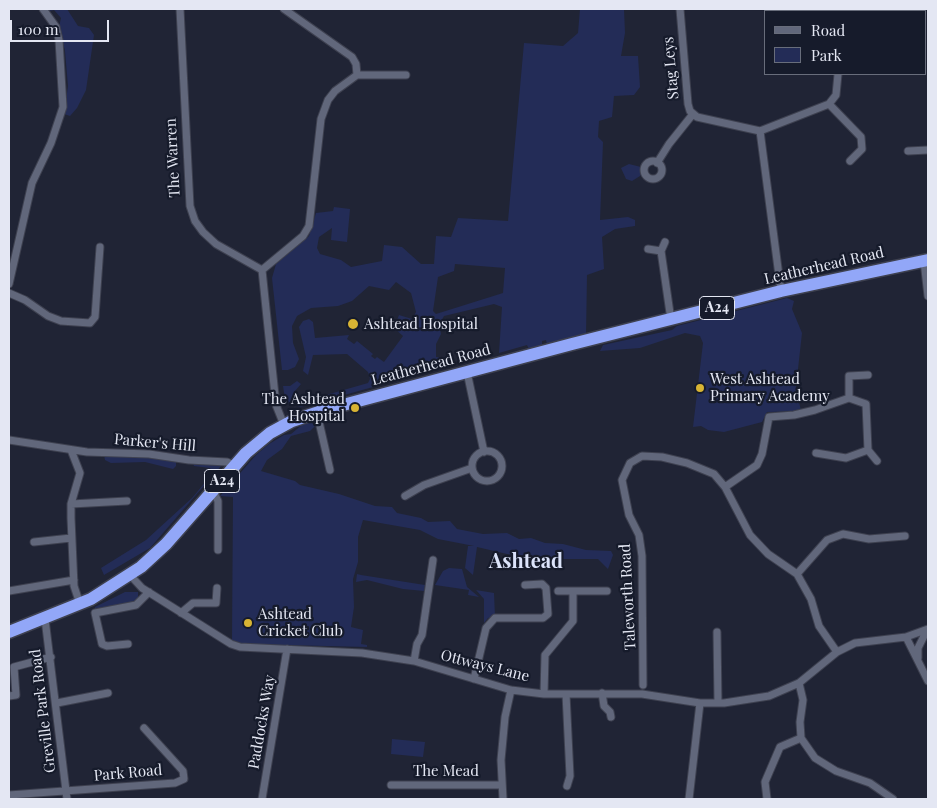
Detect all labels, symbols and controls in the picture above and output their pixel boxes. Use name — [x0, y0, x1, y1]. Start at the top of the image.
scale bar — [12, 10, 111, 42]
legend — [764, 10, 927, 75]
text: 100 m — [18, 19, 59, 39]
text: Road — [811, 20, 845, 40]
street label: Stag Leys — [659, 36, 683, 100]
text: Park — [811, 45, 842, 65]
street label: The Warren — [162, 118, 184, 198]
street label: Leatherhead Road — [762, 243, 886, 289]
road number: A24 — [700, 296, 734, 320]
place label: Ashtead Hospital — [364, 315, 478, 333]
marker: Ashtead Hospital — [346, 317, 360, 331]
street label: Leatherhead Road — [370, 340, 492, 390]
place label: West Ashtead Primary Academy — [710, 370, 830, 405]
marker: West Ashtead Primary Academy — [694, 382, 706, 394]
place label: The Ashtead Hospital — [262, 390, 345, 425]
marker: The Ashtead Hospital — [349, 402, 361, 414]
street label: Parker's Hill — [113, 430, 197, 456]
road number: A24 — [204, 470, 240, 492]
street label: Taleworth Road — [616, 543, 640, 651]
district label: Ashtead — [489, 550, 563, 574]
place label: Ashtead Cricket Club — [258, 605, 343, 640]
marker: Ashtead Cricket Club — [242, 617, 254, 629]
street label: Ottways Lane — [439, 646, 531, 686]
street label: Greville Park Road — [26, 648, 60, 774]
street label: Paddocks Way — [245, 673, 279, 771]
street label: Park Road — [93, 761, 163, 785]
street label: The Mead — [413, 762, 479, 780]

